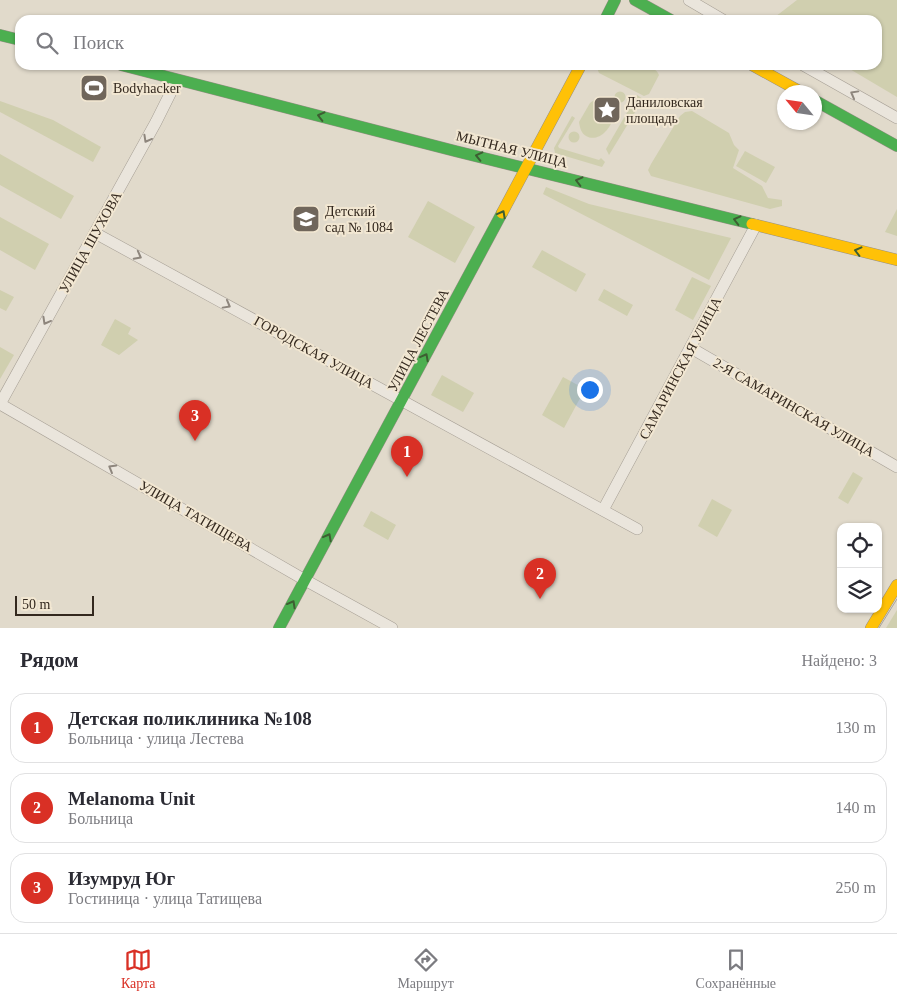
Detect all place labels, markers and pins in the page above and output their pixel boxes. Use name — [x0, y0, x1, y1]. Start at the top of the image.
sports icon: Bodyhacker — [79, 73, 109, 103]
place label: Bodyhacker — [113, 81, 181, 96]
place icon: Даниловская площадь — [592, 95, 622, 125]
place label: Даниловская площадь — [626, 95, 703, 126]
school or university icon: Детский сад № 1084 — [291, 204, 321, 234]
place label: Детский сад № 1084 — [325, 204, 393, 235]
pin: 3 — [179, 400, 211, 441]
pin: 1 — [391, 436, 423, 477]
pin: 2 — [524, 558, 556, 599]

